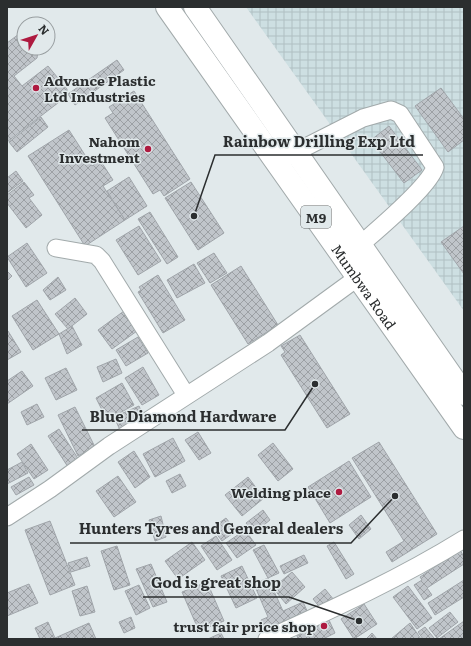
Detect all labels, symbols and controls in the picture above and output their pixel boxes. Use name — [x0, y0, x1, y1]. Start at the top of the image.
north arrow — [16, 16, 56, 56]
text: N — [35, 20, 54, 38]
place label: Advance Plastic Ltd Industries — [44, 70, 156, 106]
marker: Advance Plastic Ltd Industries — [31, 83, 41, 93]
callout: Rainbow Drilling Exp Ltd — [215, 128, 423, 155]
text: Rainbow Drilling Exp Ltd — [223, 129, 415, 152]
place label: Nahom Investment — [59, 131, 141, 167]
marker: Nahom Investment — [143, 144, 153, 154]
road number: M9 — [301, 206, 331, 228]
street label: Mumbwa Road — [327, 240, 401, 333]
callout: Blue Diamond Hardware — [82, 403, 285, 430]
text: Blue Diamond Hardware — [90, 404, 277, 427]
place label: Welding place — [231, 482, 331, 502]
marker: Welding place — [334, 487, 344, 497]
callout: Hunters Tyres and General dealers — [70, 516, 351, 543]
text: Hunters Tyres and General dealers — [79, 516, 344, 539]
callout: God is great shop — [143, 570, 289, 597]
text: God is great shop — [151, 570, 281, 593]
place label: trust fair price shop — [173, 616, 316, 636]
marker: trust fair price shop — [319, 621, 329, 631]

